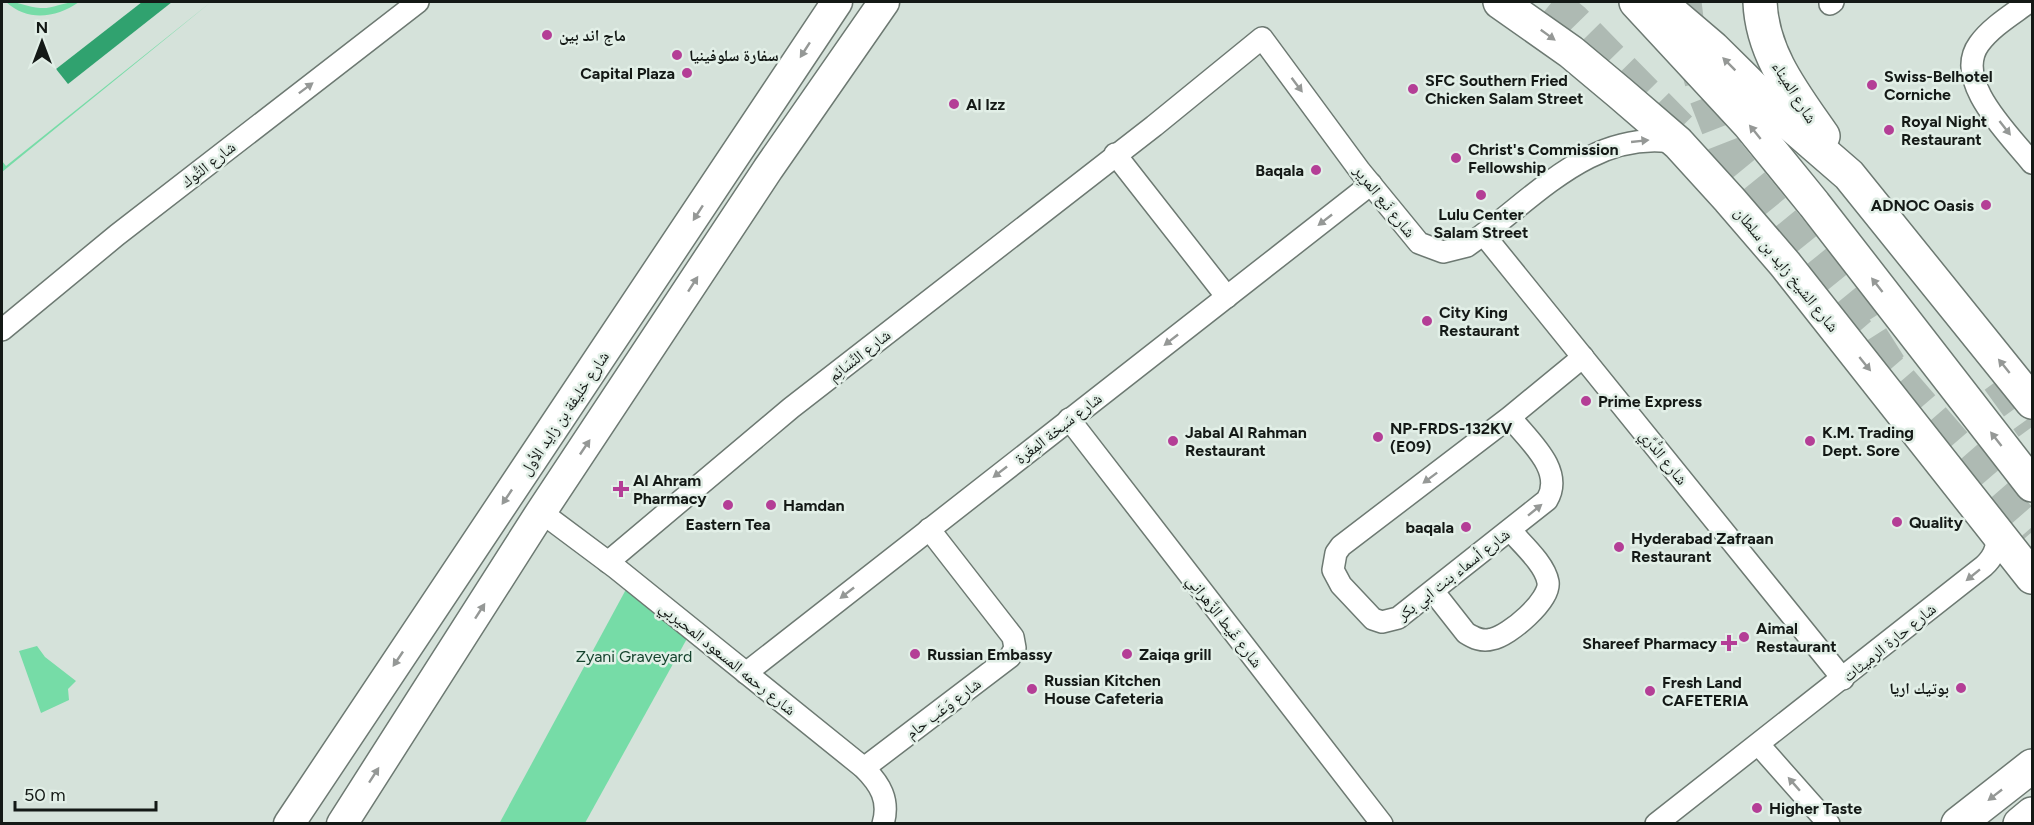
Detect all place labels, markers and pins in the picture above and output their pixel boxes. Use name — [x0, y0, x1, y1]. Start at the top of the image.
place label: ماج اند بين — [559, 26, 626, 46]
marker: ماج اند بين — [540, 28, 554, 42]
place label: سفارة سلوفينيا — [689, 46, 779, 65]
marker: سفارة سلوفينيا — [670, 48, 684, 62]
place label: Capital Plaza — [580, 64, 675, 83]
marker: Capital Plaza — [680, 66, 694, 80]
place label: Swiss-Belhotel Corniche — [1884, 67, 1993, 104]
place label: SFC Southern Fried Chicken Salam Street — [1425, 71, 1583, 108]
marker: Swiss-Belhotel Corniche — [1865, 78, 1879, 92]
marker: SFC Southern Fried Chicken Salam Street — [1406, 82, 1420, 96]
place label: Al Izz — [966, 95, 1005, 114]
marker: Al Izz — [947, 97, 961, 111]
place label: Royal Night Restaurant — [1901, 112, 1987, 149]
marker: Royal Night Restaurant — [1882, 123, 1896, 137]
place label: Christ's Commission Fellowship — [1468, 140, 1619, 177]
marker: Christ's Commission Fellowship — [1449, 151, 1463, 165]
place label: Baqala — [1255, 161, 1304, 180]
marker: Baqala — [1309, 163, 1323, 177]
marker: Lulu Center Salam Street — [1474, 188, 1488, 202]
place label: ADNOC Oasis — [1871, 196, 1975, 215]
marker: ADNOC Oasis — [1979, 198, 1993, 212]
place label: Lulu Center Salam Street — [1434, 205, 1528, 242]
place label: City King Restaurant — [1439, 303, 1520, 340]
marker: City King Restaurant — [1420, 314, 1434, 328]
place label: Prime Express — [1598, 392, 1702, 411]
marker: Prime Express — [1579, 394, 1593, 408]
place label: NP-FRDS-132KV (E09) — [1390, 419, 1513, 456]
place label: Jabal Al Rahman Restaurant — [1185, 423, 1307, 460]
place label: K.M. Trading Dept. Sore — [1822, 423, 1914, 460]
marker: NP-FRDS-132KV (E09) — [1371, 430, 1385, 444]
marker: Jabal Al Rahman Restaurant — [1166, 434, 1180, 448]
marker: K.M. Trading Dept. Sore — [1803, 434, 1817, 448]
place label: Al Ahram Pharmacy — [633, 471, 707, 508]
marker: Al Ahram Pharmacy — [614, 482, 628, 496]
place label: Hamdan — [783, 496, 845, 515]
marker: Eastern Tea — [721, 498, 735, 512]
marker: Hamdan — [764, 498, 778, 512]
place label: Quality — [1909, 513, 1964, 532]
place label: Eastern Tea — [685, 515, 771, 534]
marker: Quality — [1890, 515, 1904, 529]
place label: baqala — [1405, 518, 1454, 537]
marker: baqala — [1459, 520, 1473, 534]
place label: Hyderabad Zafraan Restaurant — [1631, 529, 1773, 566]
marker: Hyderabad Zafraan Restaurant — [1612, 540, 1626, 554]
place label: Aimal Restaurant — [1756, 619, 1837, 656]
marker: Aimal Restaurant — [1737, 630, 1751, 644]
place label: Shareef Pharmacy — [1582, 634, 1718, 653]
marker: Shareef Pharmacy — [1722, 636, 1736, 650]
place label: Russian Embassy — [927, 645, 1053, 664]
place label: Zaiqa grill — [1139, 645, 1211, 664]
marker: Russian Embassy — [908, 647, 922, 661]
marker: Zaiqa grill — [1120, 647, 1134, 661]
place label: Russian Kitchen House Cafeteria — [1044, 671, 1164, 708]
place label: Fresh Land CAFETERIA — [1662, 673, 1749, 710]
place label: بوتيك اريا — [1889, 679, 1949, 698]
marker: بوتيك اريا — [1954, 681, 1968, 695]
marker: Russian Kitchen House Cafeteria — [1025, 682, 1039, 696]
marker: Fresh Land CAFETERIA — [1643, 684, 1657, 698]
place label: Higher Taste — [1769, 799, 1862, 818]
marker: Higher Taste — [1750, 801, 1764, 815]

